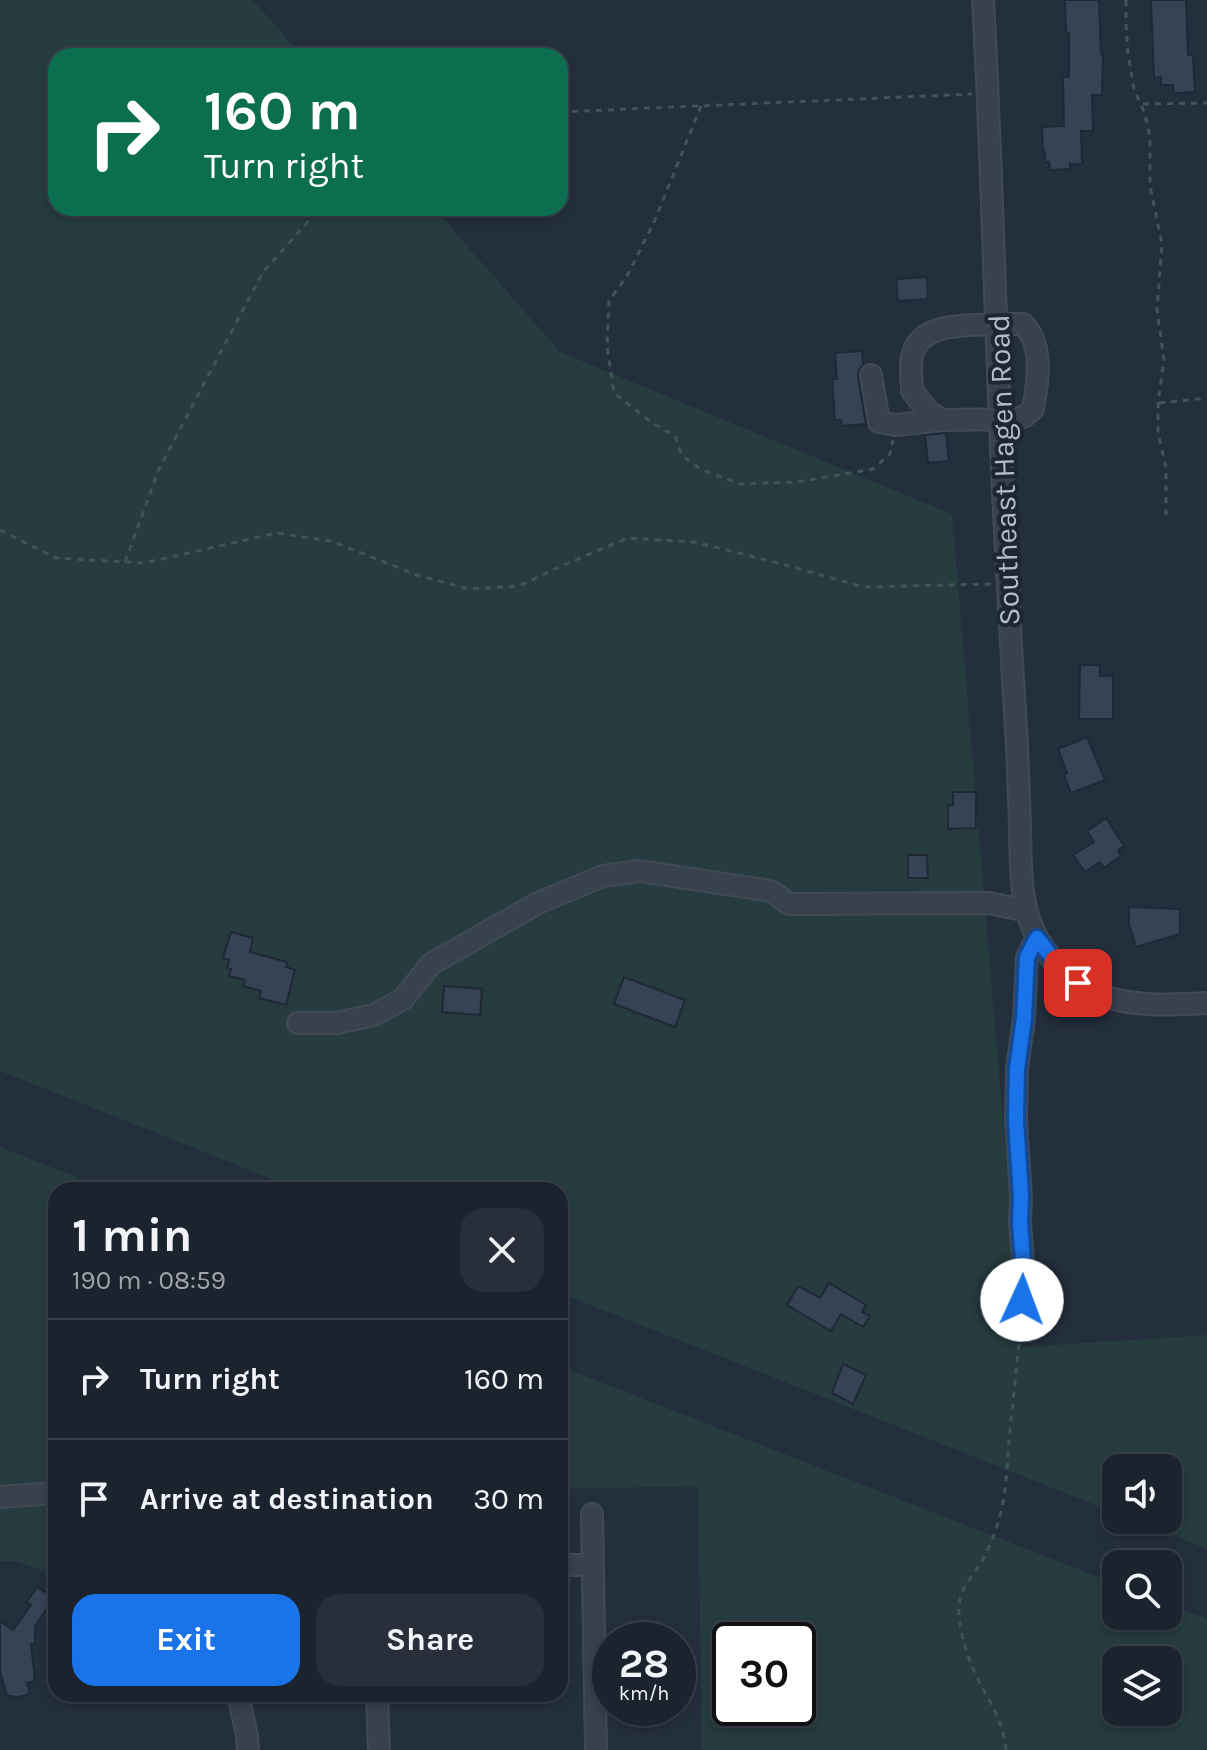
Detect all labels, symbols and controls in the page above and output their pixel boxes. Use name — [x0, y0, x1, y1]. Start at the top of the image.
text: 160 m — [204, 78, 361, 143]
icon: right — [72, 80, 176, 184]
text: Turn right — [204, 145, 364, 187]
street label: Southeast Hagen Road — [981, 314, 1027, 626]
pin — [1044, 949, 1112, 1017]
icon: arrive — [1056, 961, 1100, 1005]
text: 1 min — [72, 1207, 192, 1263]
button: close — [460, 1208, 544, 1292]
position arrow — [980, 1258, 1064, 1342]
text: 190 m · 08:59 — [72, 1265, 226, 1296]
icon: right — [72, 1357, 116, 1401]
text: Turn right — [140, 1361, 280, 1397]
text: 160 m — [464, 1361, 544, 1397]
map controls — [1102, 1454, 1182, 1726]
button: sound — [1102, 1454, 1182, 1534]
icon: arrive — [72, 1477, 116, 1521]
text: Arrive at destination — [140, 1481, 434, 1517]
text: 30 m — [473, 1481, 544, 1517]
button: search — [1102, 1550, 1182, 1630]
button: Exit — [72, 1594, 300, 1686]
button: Share — [316, 1594, 544, 1686]
speed limit sign: 30 — [712, 1622, 816, 1726]
text: 28 — [619, 1640, 669, 1687]
button: layers — [1102, 1646, 1182, 1726]
text: km/h — [619, 1682, 669, 1705]

